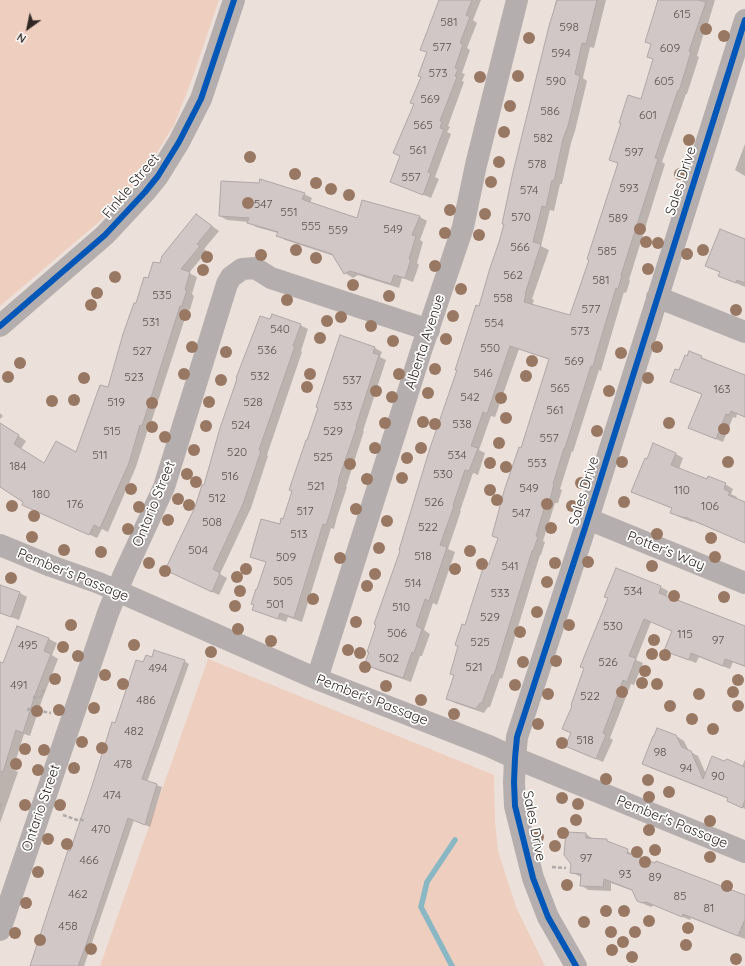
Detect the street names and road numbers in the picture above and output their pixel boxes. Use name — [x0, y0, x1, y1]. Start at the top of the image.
street label: Sales Drive — [662, 144, 700, 218]
street label: Finkle Street — [99, 150, 163, 222]
street label: Alberta Avenue — [402, 292, 448, 392]
street label: Sales Drive — [566, 454, 602, 528]
street label: Ontario Street — [129, 459, 179, 549]
street label: Potter's Way — [625, 528, 707, 574]
street label: Pember's Passage — [15, 545, 131, 605]
street label: Pember's Passage — [314, 671, 430, 729]
street label: Ontario Street — [18, 762, 64, 854]
street label: Sales Drive — [519, 789, 549, 863]
street label: Pember's Passage — [614, 792, 730, 852]

